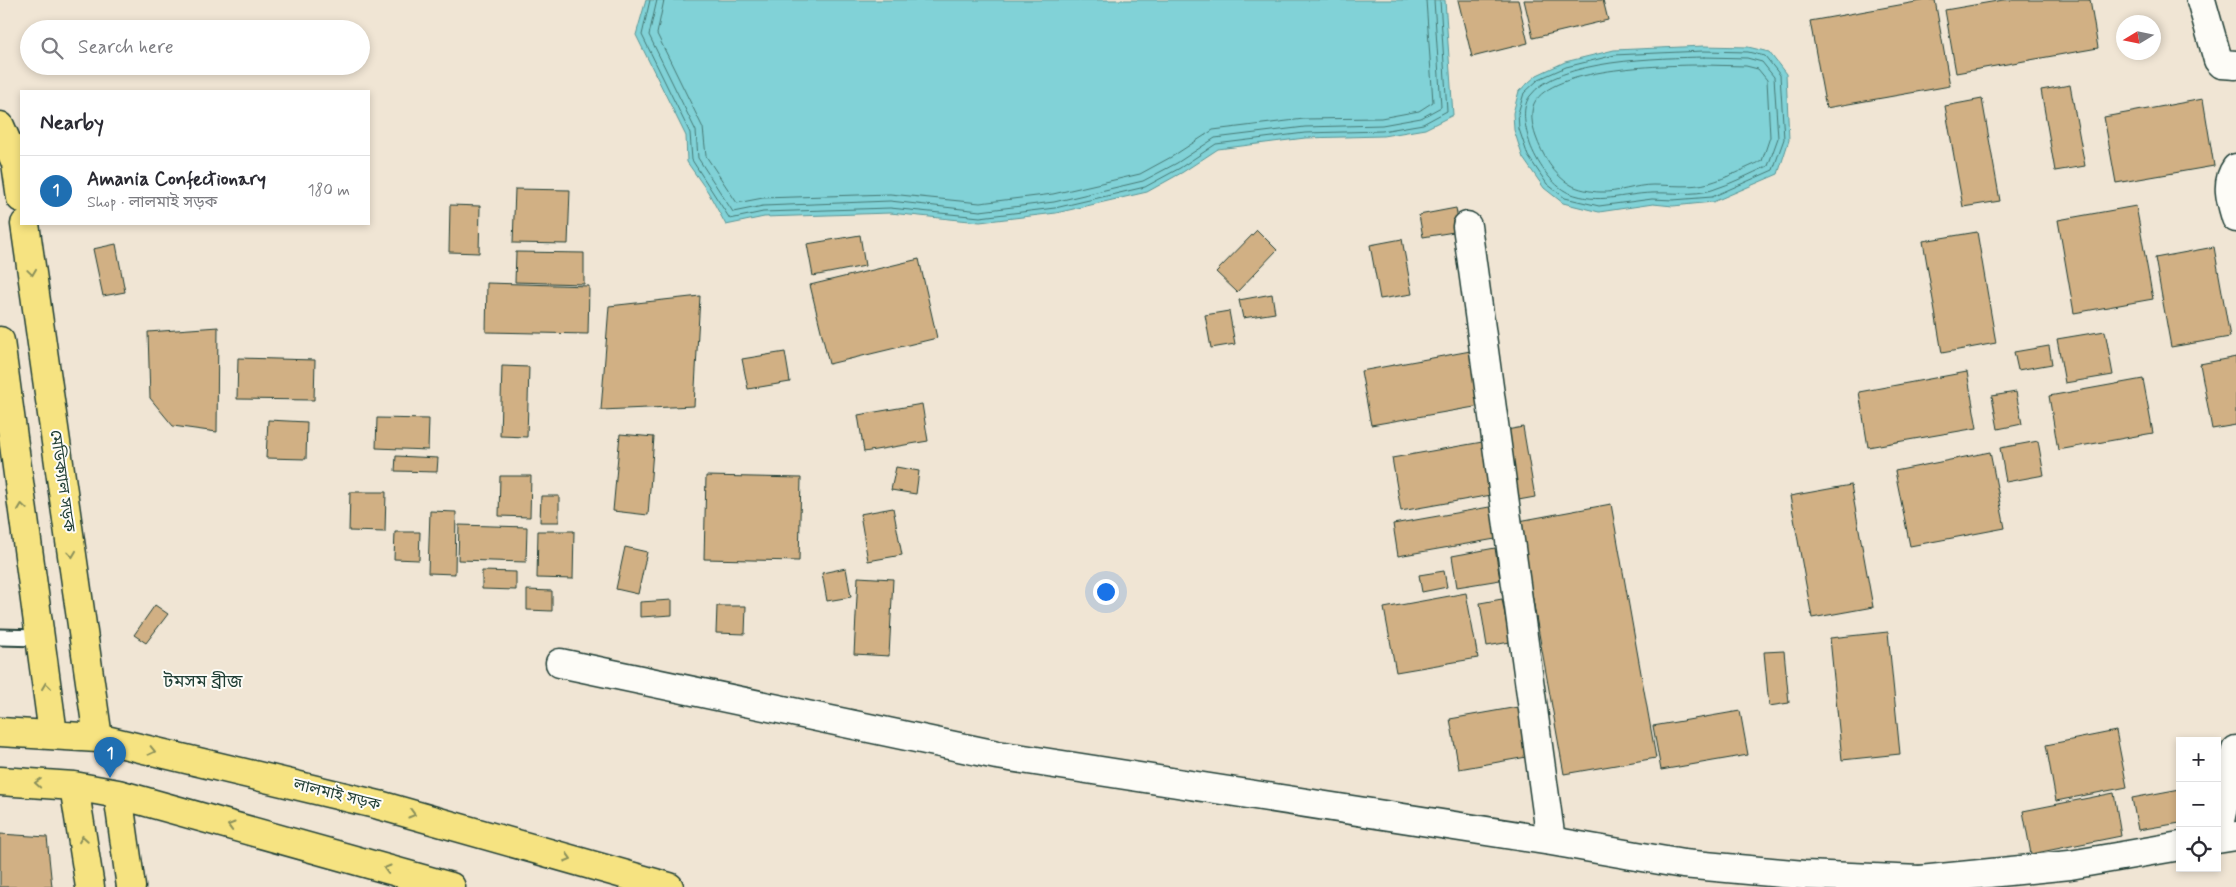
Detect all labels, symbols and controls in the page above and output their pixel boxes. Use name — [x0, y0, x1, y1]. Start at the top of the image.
north arrow — [2116, 15, 2161, 60]
search box — [20, 20, 370, 75]
icon: search — [38, 34, 66, 62]
text: Search here — [78, 35, 174, 60]
text: Nearby — [40, 109, 104, 137]
text: Amania Confectionary — [87, 167, 266, 192]
text: 1 — [52, 180, 60, 201]
text: 180 m — [307, 180, 350, 201]
text: Shop · লালমাই সড়ক — [87, 192, 218, 213]
one-way arrow — [26, 268, 37, 276]
street label: মেডিক্যাল সড়ক — [44, 429, 80, 535]
one-way arrow — [17, 503, 28, 511]
one-way arrow — [66, 550, 77, 558]
your location — [1093, 579, 1119, 605]
district label: টমসম ব্রীজ — [163, 670, 243, 694]
one-way arrow — [41, 681, 52, 689]
pin: 1 — [94, 737, 126, 778]
map controls — [2176, 737, 2221, 872]
button: + — [2176, 737, 2221, 782]
one-way arrow — [148, 745, 156, 755]
street label: লালমাই সড়ক — [290, 774, 384, 816]
one-way arrow — [34, 778, 42, 789]
button: − — [2176, 782, 2221, 827]
one-way arrow — [407, 809, 415, 819]
one-way arrow — [227, 821, 235, 831]
button: locate — [2176, 827, 2221, 872]
one-way arrow — [78, 834, 88, 843]
one-way arrow — [564, 853, 572, 863]
one-way arrow — [384, 865, 392, 875]

